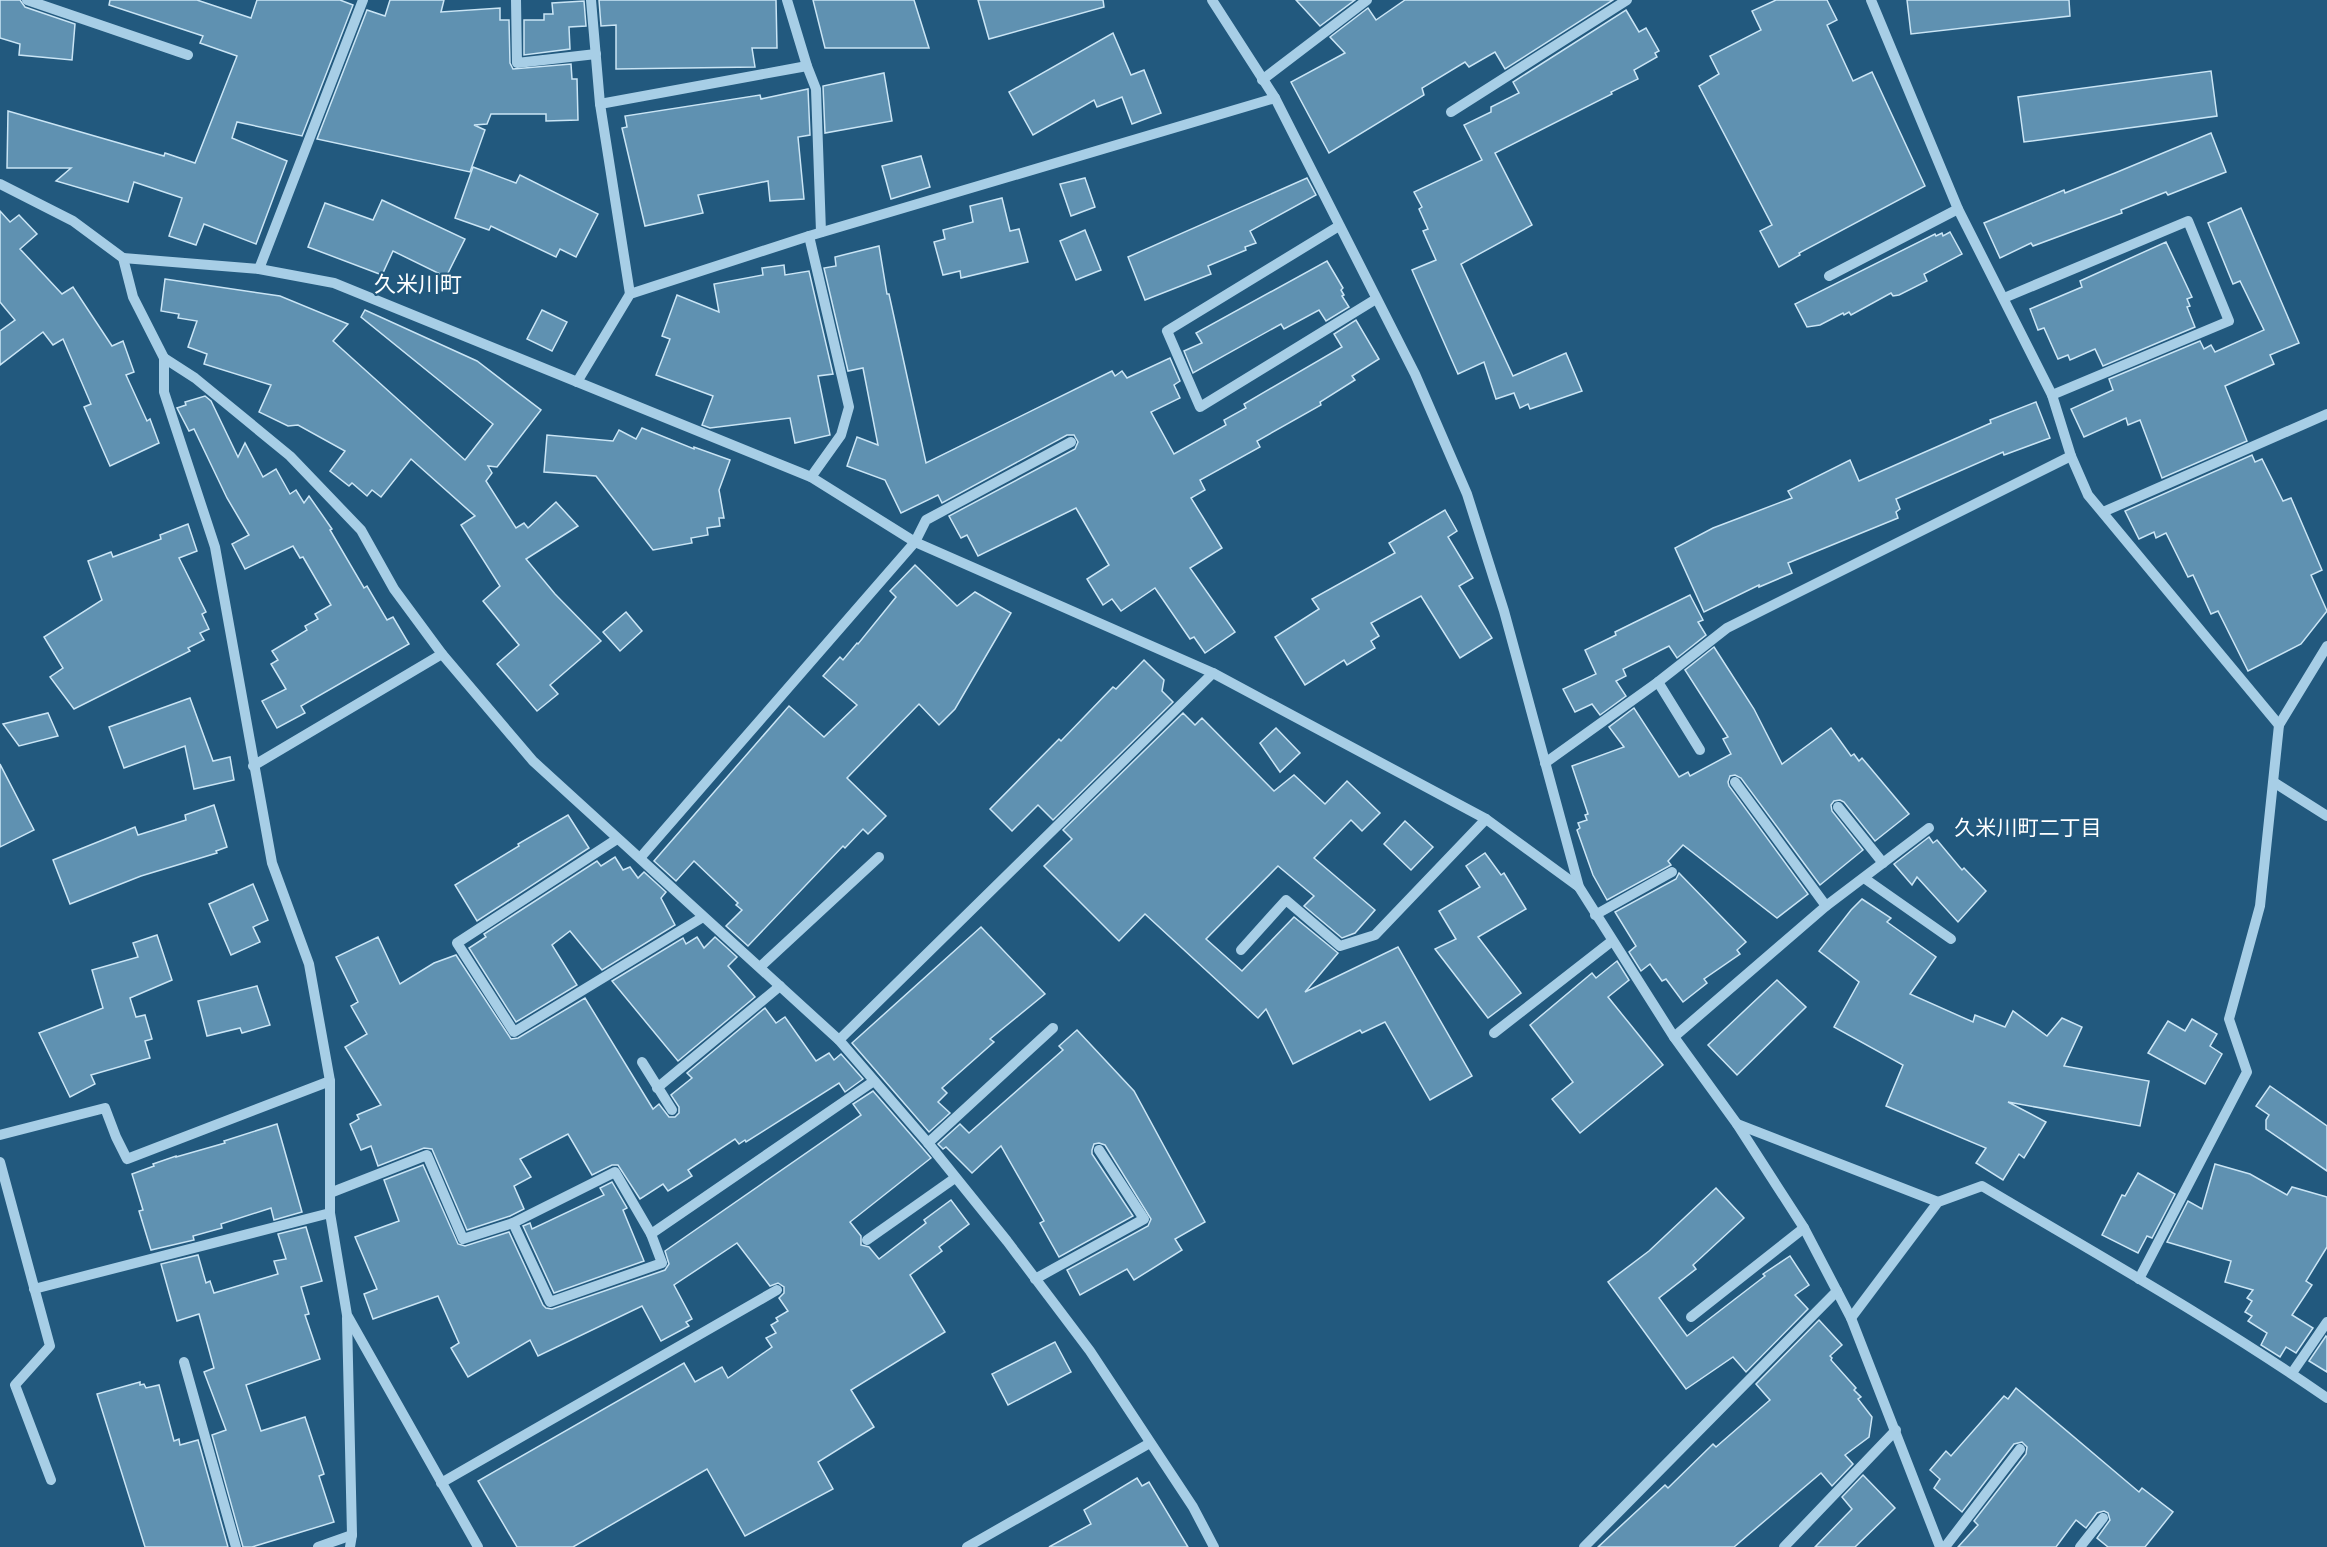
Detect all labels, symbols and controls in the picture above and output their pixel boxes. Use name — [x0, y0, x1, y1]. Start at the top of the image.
district label: 久米川町 — [374, 271, 462, 298]
district label: 久米川町二丁目 — [1955, 815, 2102, 840]

